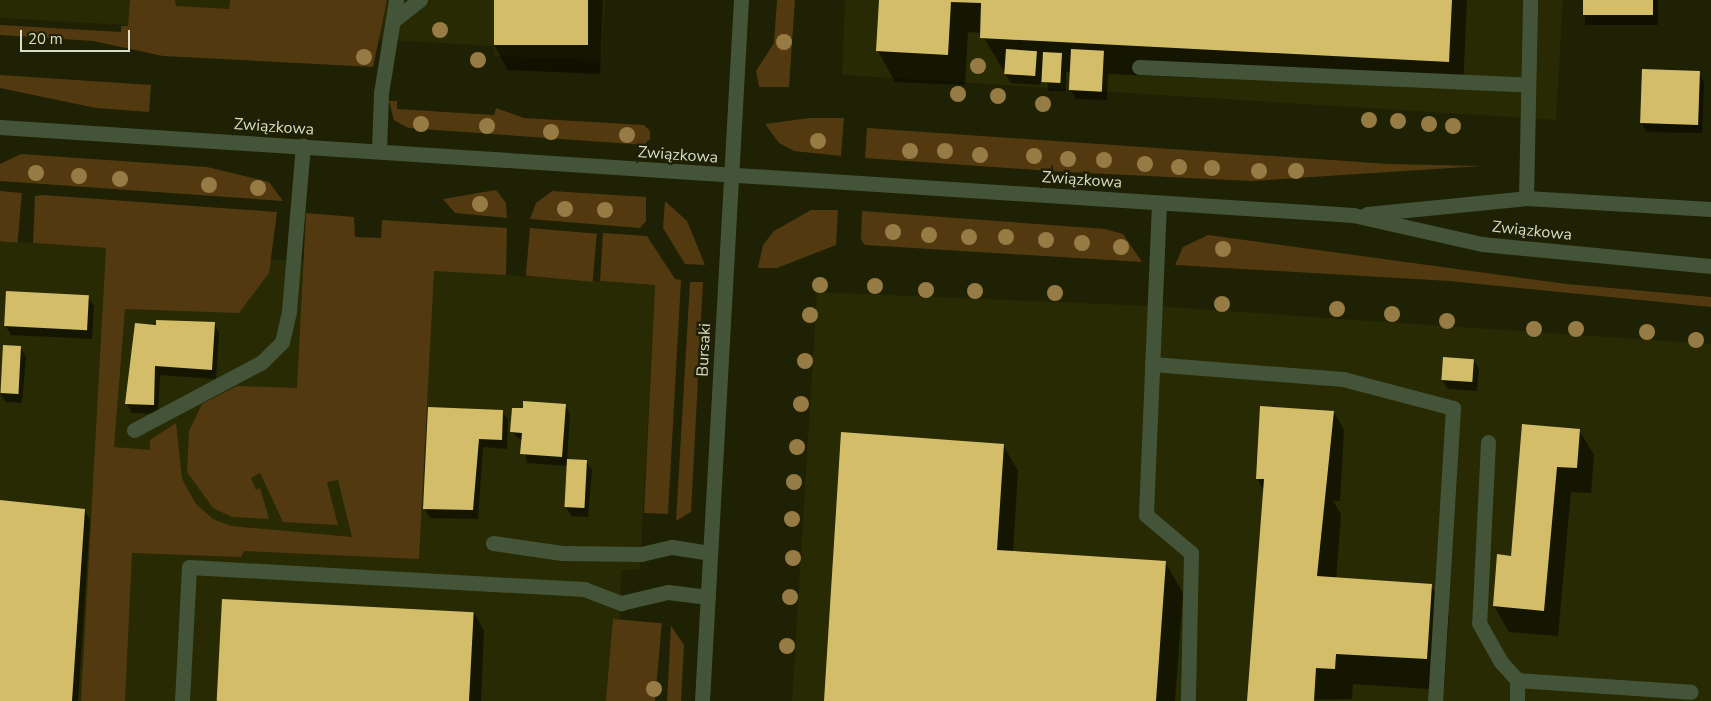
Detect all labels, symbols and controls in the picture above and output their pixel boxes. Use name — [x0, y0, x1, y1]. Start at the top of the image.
scale bar — [22, 20, 132, 52]
text: 20 m — [28, 29, 63, 49]
street label: Związkowa — [233, 115, 315, 139]
street label: Związkowa — [637, 143, 719, 167]
street label: Związkowa — [1041, 168, 1123, 192]
street label: Związkowa — [1491, 217, 1573, 245]
street label: Bursaki — [693, 323, 715, 377]

